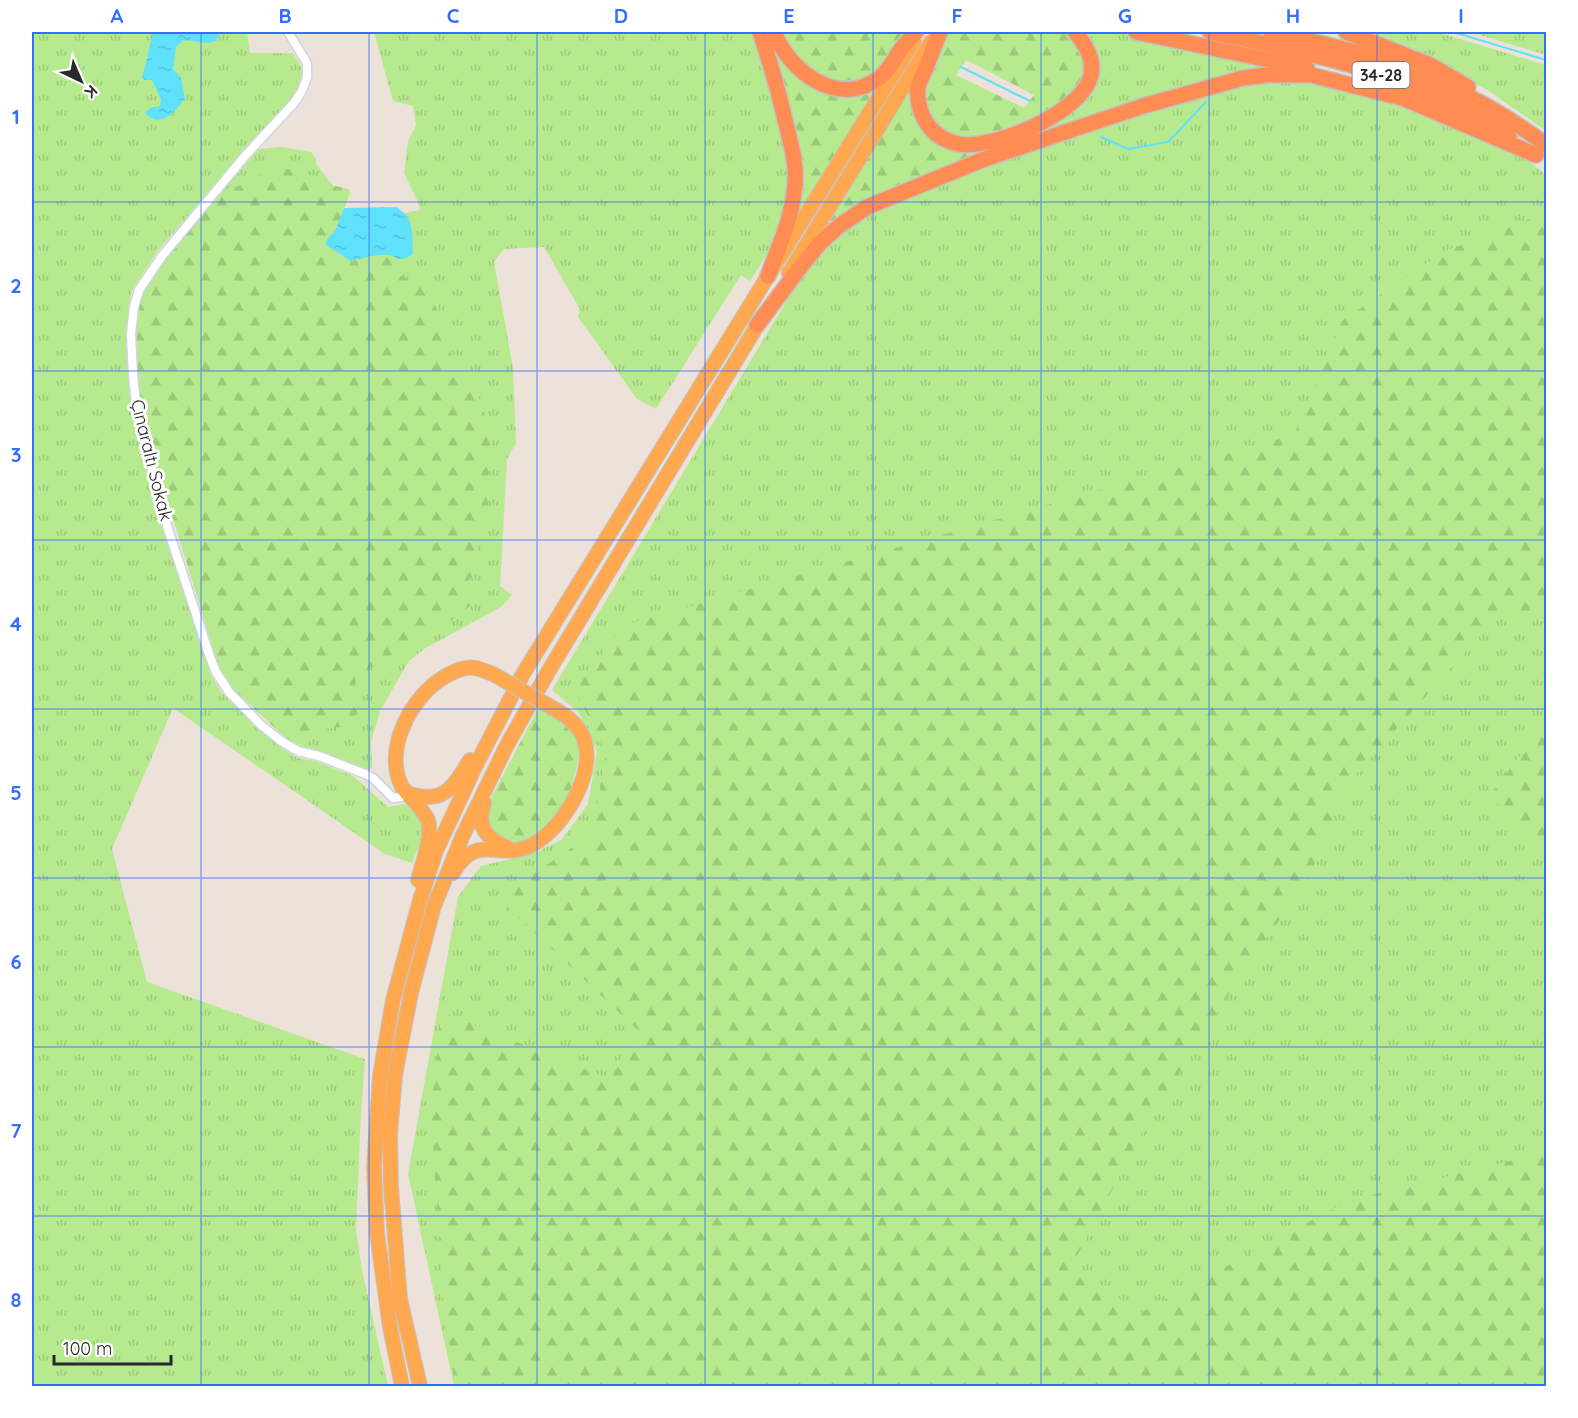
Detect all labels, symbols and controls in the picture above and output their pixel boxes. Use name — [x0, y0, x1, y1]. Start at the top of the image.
text: A — [111, 3, 124, 28]
text: B — [278, 3, 292, 28]
text: C — [447, 3, 460, 28]
text: D — [614, 3, 628, 28]
text: E — [783, 3, 795, 28]
text: F — [951, 3, 963, 28]
text: G — [1118, 3, 1132, 28]
text: H — [1286, 3, 1300, 28]
text: I — [1458, 3, 1464, 28]
north arrow — [51, 51, 111, 111]
road number: 34-28 — [1352, 62, 1410, 88]
text: K — [81, 81, 102, 103]
text: 1 — [12, 104, 20, 129]
text: 2 — [10, 273, 22, 298]
street label: Çınaraltı Sokak — [126, 397, 178, 523]
text: 3 — [11, 442, 21, 467]
text: 4 — [10, 611, 22, 636]
text: 5 — [10, 780, 22, 805]
text: 6 — [10, 949, 22, 974]
text: 7 — [11, 1118, 22, 1143]
text: 8 — [11, 1287, 22, 1312]
scale bar — [54, 1328, 171, 1366]
text: 100 m — [63, 1337, 112, 1360]

